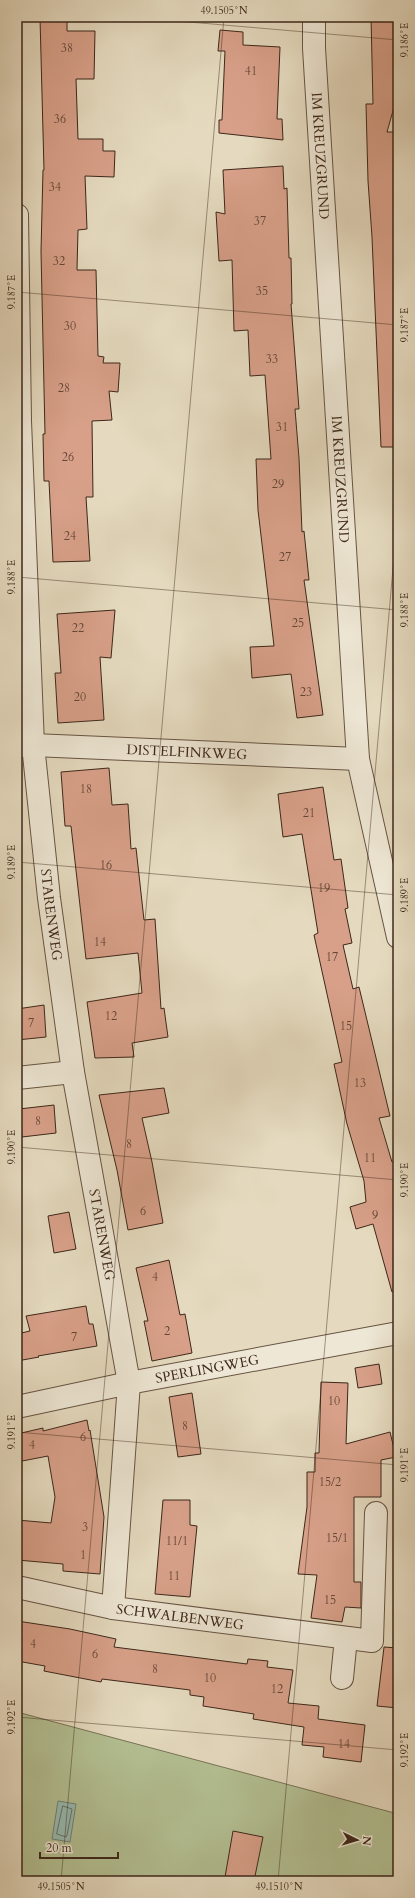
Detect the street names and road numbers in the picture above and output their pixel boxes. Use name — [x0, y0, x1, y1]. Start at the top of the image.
street label: IM KREUZGRUND — [307, 92, 334, 220]
street label: IM KREUZGRUND — [327, 415, 354, 543]
street label: DISTELFINKWEG — [126, 740, 248, 764]
street label: STARENWEG — [36, 868, 67, 962]
street label: STARENWEG — [85, 1187, 120, 1282]
street label: SPERLINGWEG — [154, 1350, 261, 1387]
street label: SCHWALBENWEG — [115, 1599, 245, 1634]

